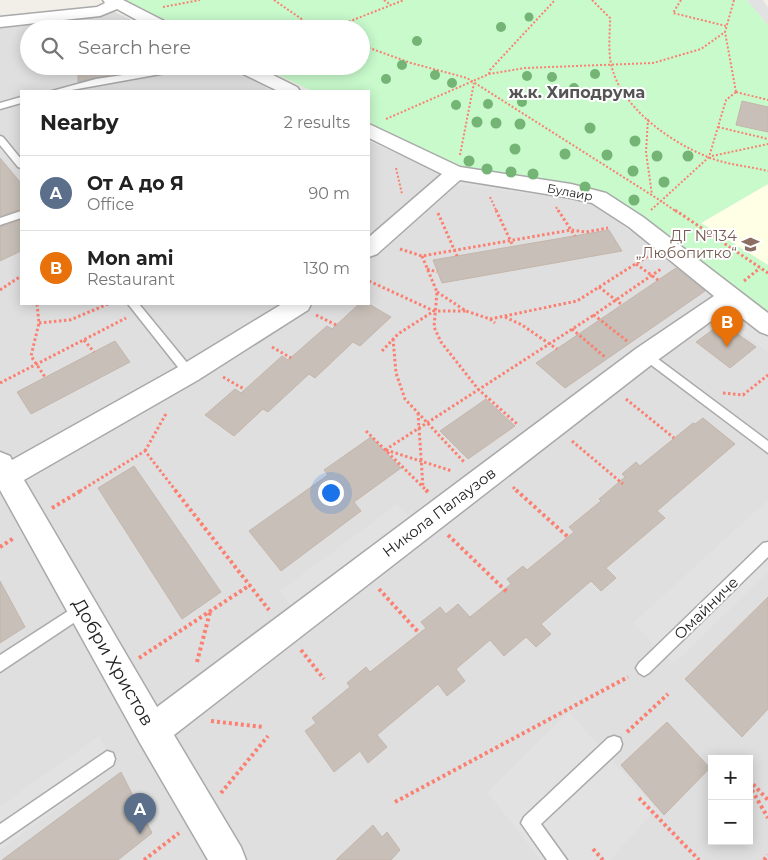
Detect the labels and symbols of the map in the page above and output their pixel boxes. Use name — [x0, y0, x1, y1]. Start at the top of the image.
district label: ж.к. Хиподрума — [509, 83, 645, 102]
street label: Булаир — [546, 180, 594, 204]
place label: ДГ №134 „Любопитко“ — [636, 226, 737, 262]
school or university icon: ДГ №134 „Любопитко“ — [741, 234, 761, 254]
pin: B — [711, 306, 743, 347]
street label: Никола Палаузов — [379, 463, 499, 561]
your location — [318, 480, 344, 506]
street label: Омайниче — [670, 573, 742, 643]
street label: Добри Христов — [68, 594, 158, 730]
pin: A — [124, 793, 156, 834]

